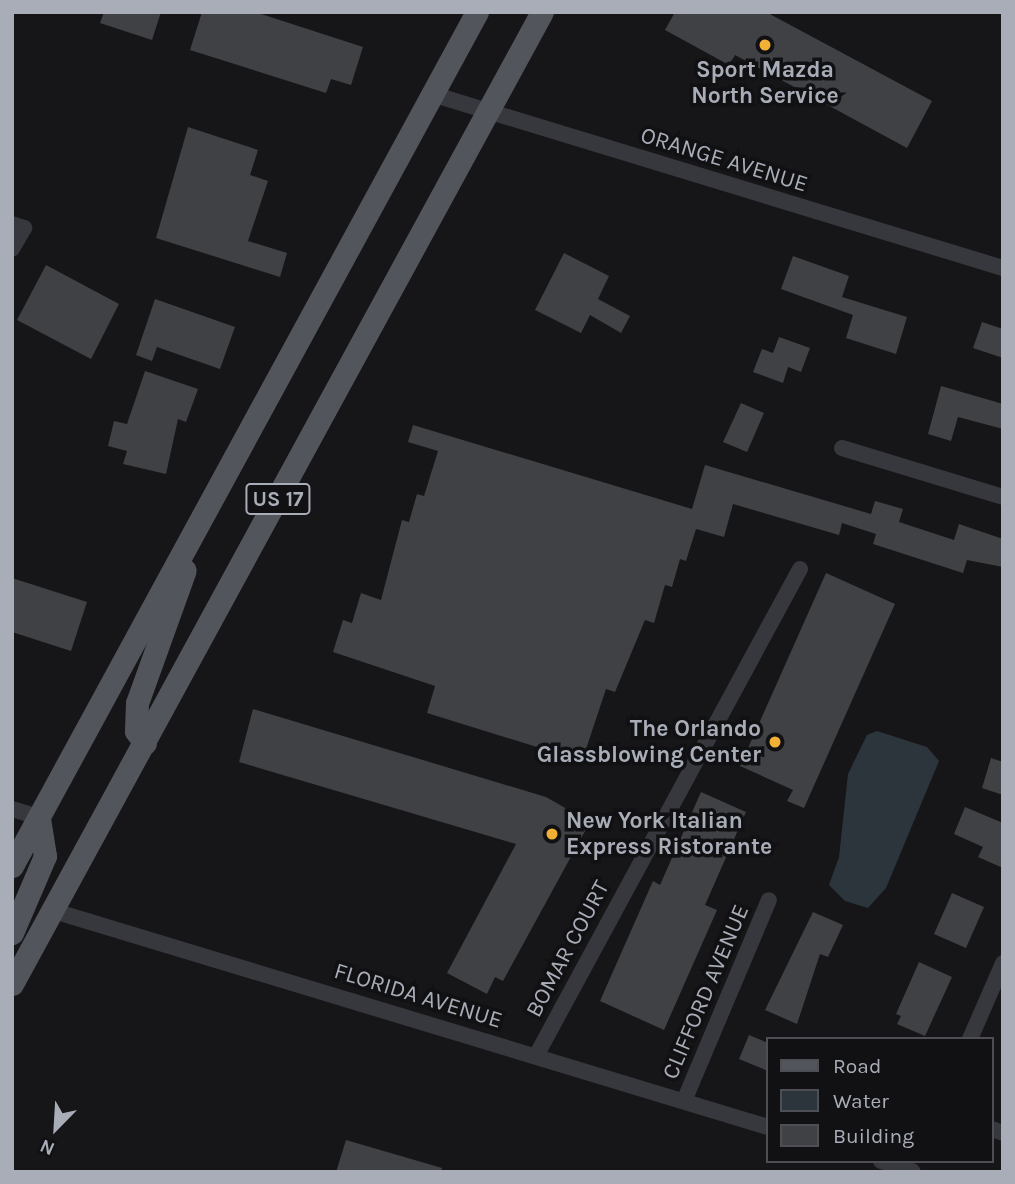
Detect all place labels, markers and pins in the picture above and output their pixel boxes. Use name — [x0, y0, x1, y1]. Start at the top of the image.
marker: Sport Mazda North Service — [757, 37, 773, 53]
place label: Sport Mazda North Service — [691, 56, 839, 110]
place label: The Orlando Glassblowing Center — [537, 715, 761, 769]
marker: The Orlando Glassblowing Center — [767, 734, 783, 750]
place label: New York Italian Express Ristorante — [566, 807, 772, 861]
marker: New York Italian Express Ristorante — [544, 826, 560, 842]

